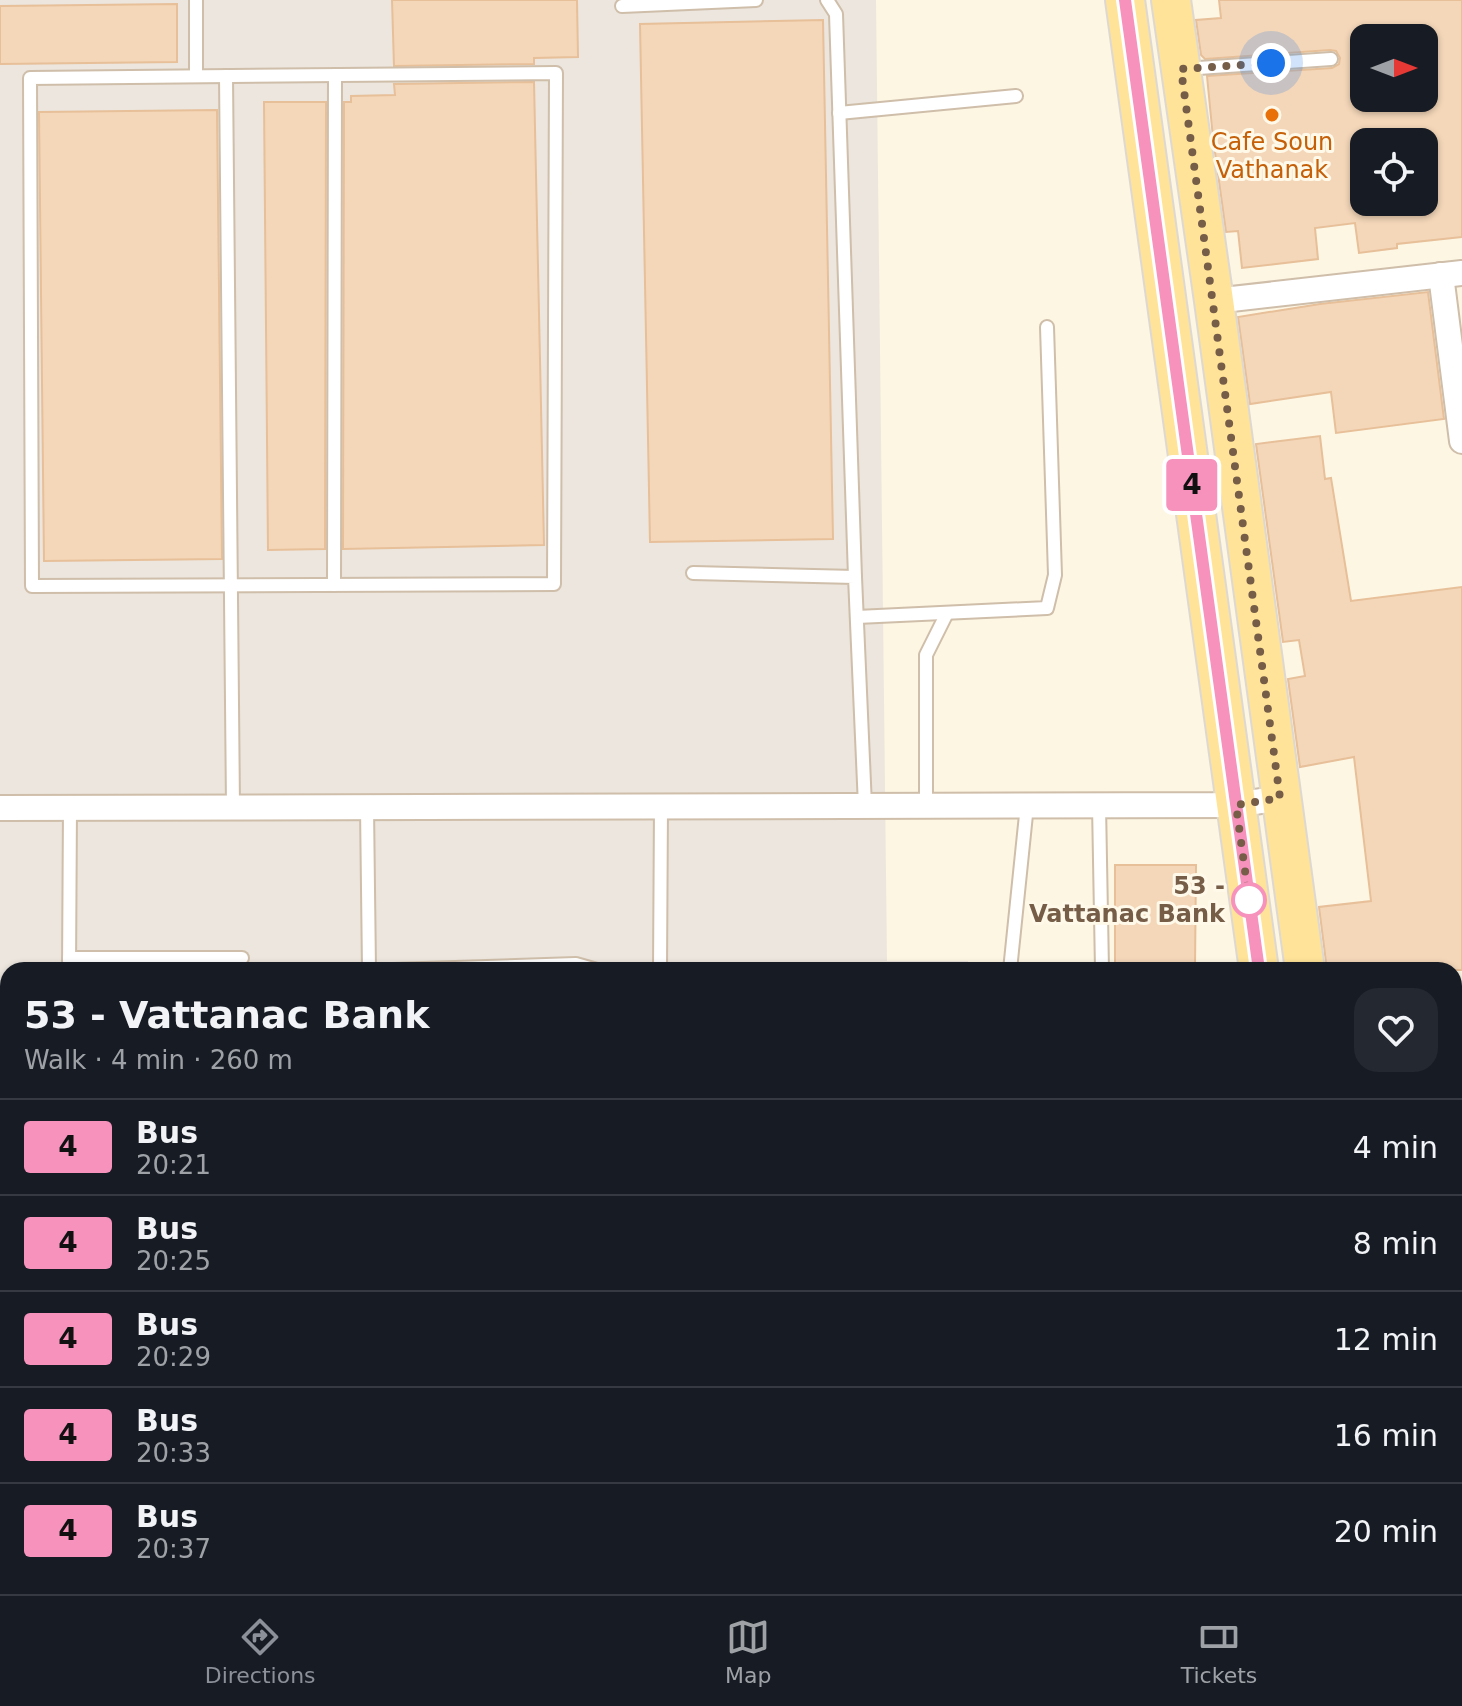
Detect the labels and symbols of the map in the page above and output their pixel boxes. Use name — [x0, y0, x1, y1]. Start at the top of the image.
north arrow — [1350, 24, 1438, 112]
your location — [1251, 43, 1291, 83]
marker: Cafe Soun Vathanak — [1263, 106, 1281, 124]
place label: Cafe Soun Vathanak — [1211, 128, 1333, 184]
line badge: 4 — [1166, 459, 1218, 511]
place label: 53 - Vattanac Bank — [1029, 872, 1226, 928]
marker: 53 - Vattanac Bank — [1232, 883, 1266, 917]

